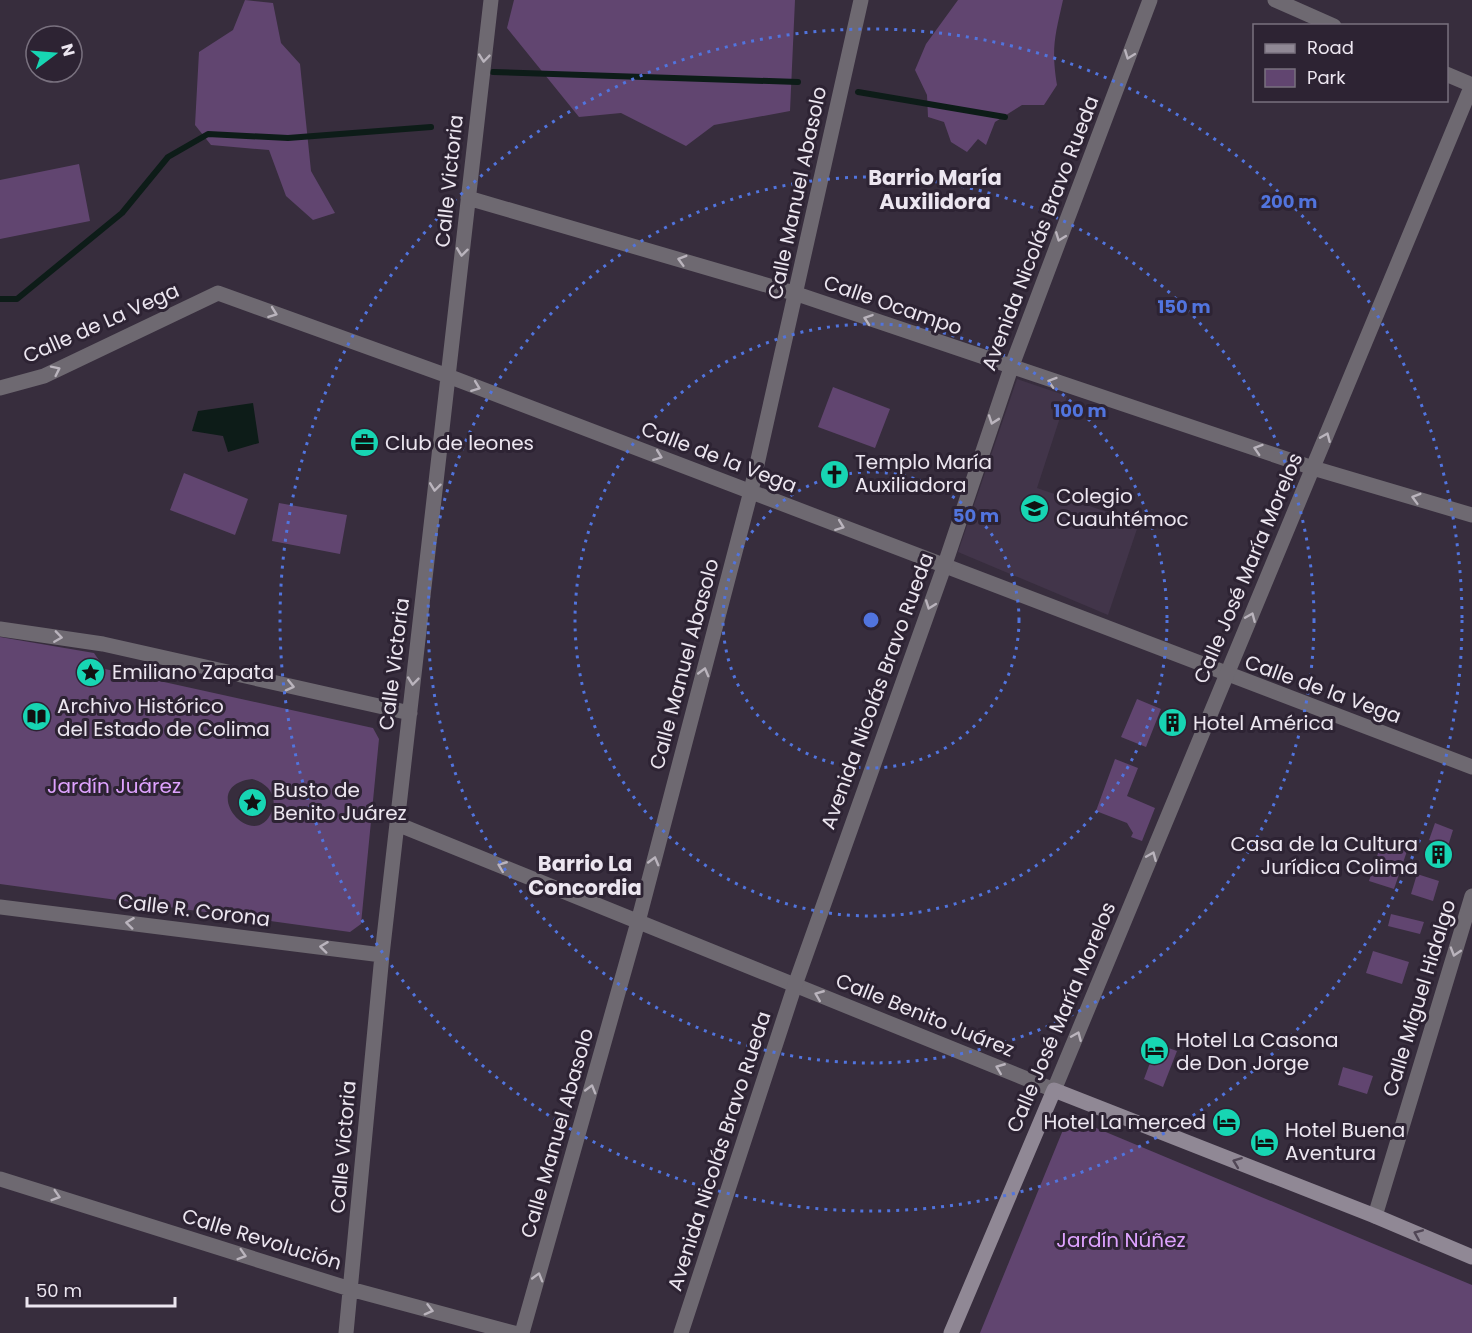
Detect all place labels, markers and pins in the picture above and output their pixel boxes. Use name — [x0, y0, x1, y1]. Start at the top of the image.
office icon: Club de leones — [348, 427, 380, 459]
place label: Club de leones — [385, 429, 534, 457]
place label: Templo María Auxiliadora — [855, 448, 992, 499]
church icon: Templo María Auxiliadora — [818, 458, 850, 490]
place label: Colegio Cuauhtémoc — [1056, 482, 1189, 533]
school or university icon: Colegio Cuauhtémoc — [1019, 492, 1051, 524]
centre of rings — [861, 610, 881, 630]
place icon: Emiliano Zapata — [75, 656, 107, 688]
place label: Emiliano Zapata — [112, 658, 274, 686]
place label: Archivo Histórico del Estado de Colima — [57, 692, 270, 743]
library icon: Archivo Histórico del Estado de Colima — [20, 701, 52, 733]
building icon: Hotel América — [1156, 707, 1188, 739]
place label: Hotel América — [1193, 709, 1334, 737]
place label: Busto de Benito Juárez — [273, 776, 407, 827]
place icon: Busto de Benito Juárez — [236, 786, 268, 818]
place label: Casa de la Cultura Jurídica Colima — [1230, 830, 1418, 881]
building icon: Casa de la Cultura Jurídica Colima — [1423, 839, 1455, 871]
place label: Hotel La Casona de Don Jorge — [1176, 1026, 1339, 1077]
hotel icon: Hotel La Casona de Don Jorge — [1139, 1035, 1171, 1067]
hotel icon: Hotel La merced — [1211, 1106, 1243, 1138]
place label: Hotel La merced — [1043, 1108, 1206, 1136]
place label: Hotel Buena Aventura — [1285, 1116, 1405, 1167]
hotel icon: Hotel Buena Aventura — [1248, 1126, 1280, 1158]

